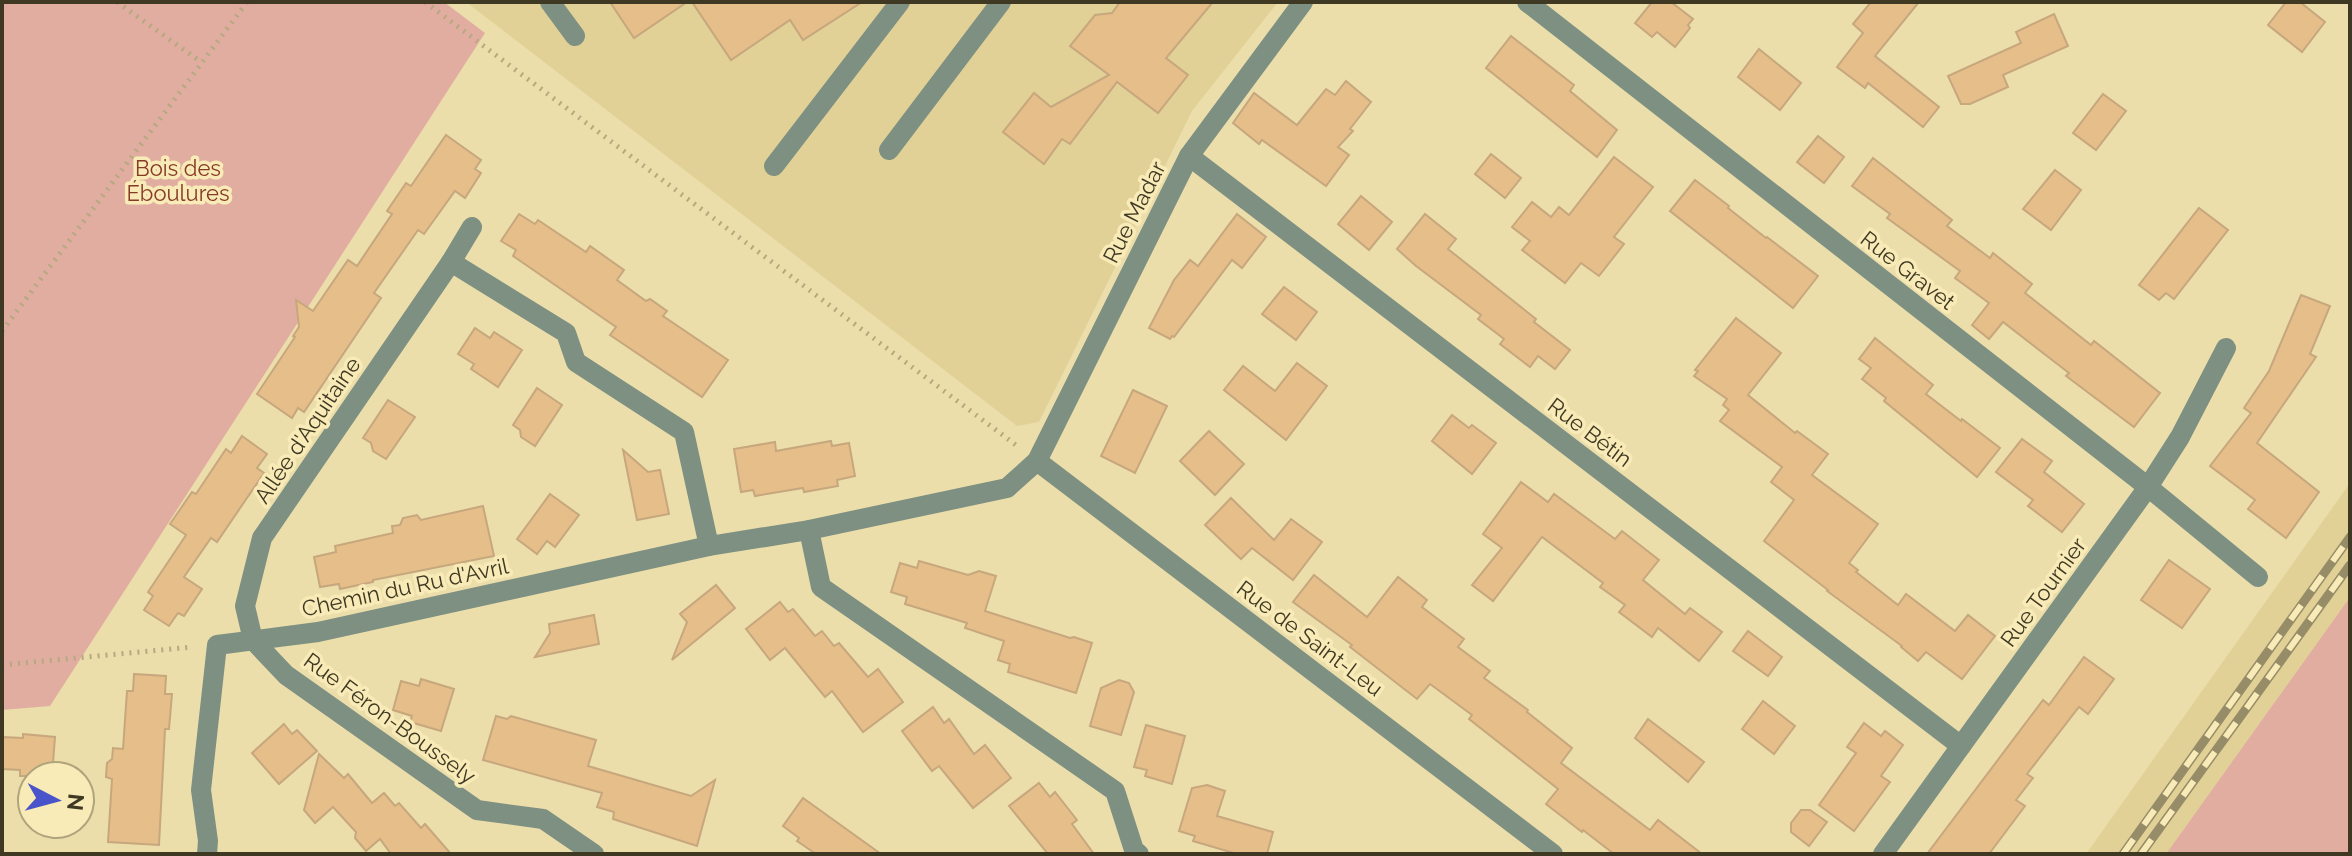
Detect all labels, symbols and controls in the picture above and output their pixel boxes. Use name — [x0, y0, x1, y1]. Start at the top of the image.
park label: Bois des Éboulures — [126, 155, 230, 206]
street label: Rue Madar — [1097, 157, 1171, 267]
street label: Rue Gravet — [1856, 225, 1961, 315]
street label: Allée d'Aquitaine — [248, 352, 366, 508]
street label: Rue Bétin — [1543, 392, 1637, 472]
street label: Rue Tournier — [1995, 532, 2091, 652]
street label: Chemin du Ru d'Avril — [299, 552, 511, 622]
street label: Rue de Saint-Leu — [1232, 575, 1388, 701]
street label: Rue Féron-Boussely — [299, 647, 481, 789]
north arrow — [16, 760, 96, 840]
text: N — [62, 792, 90, 812]

